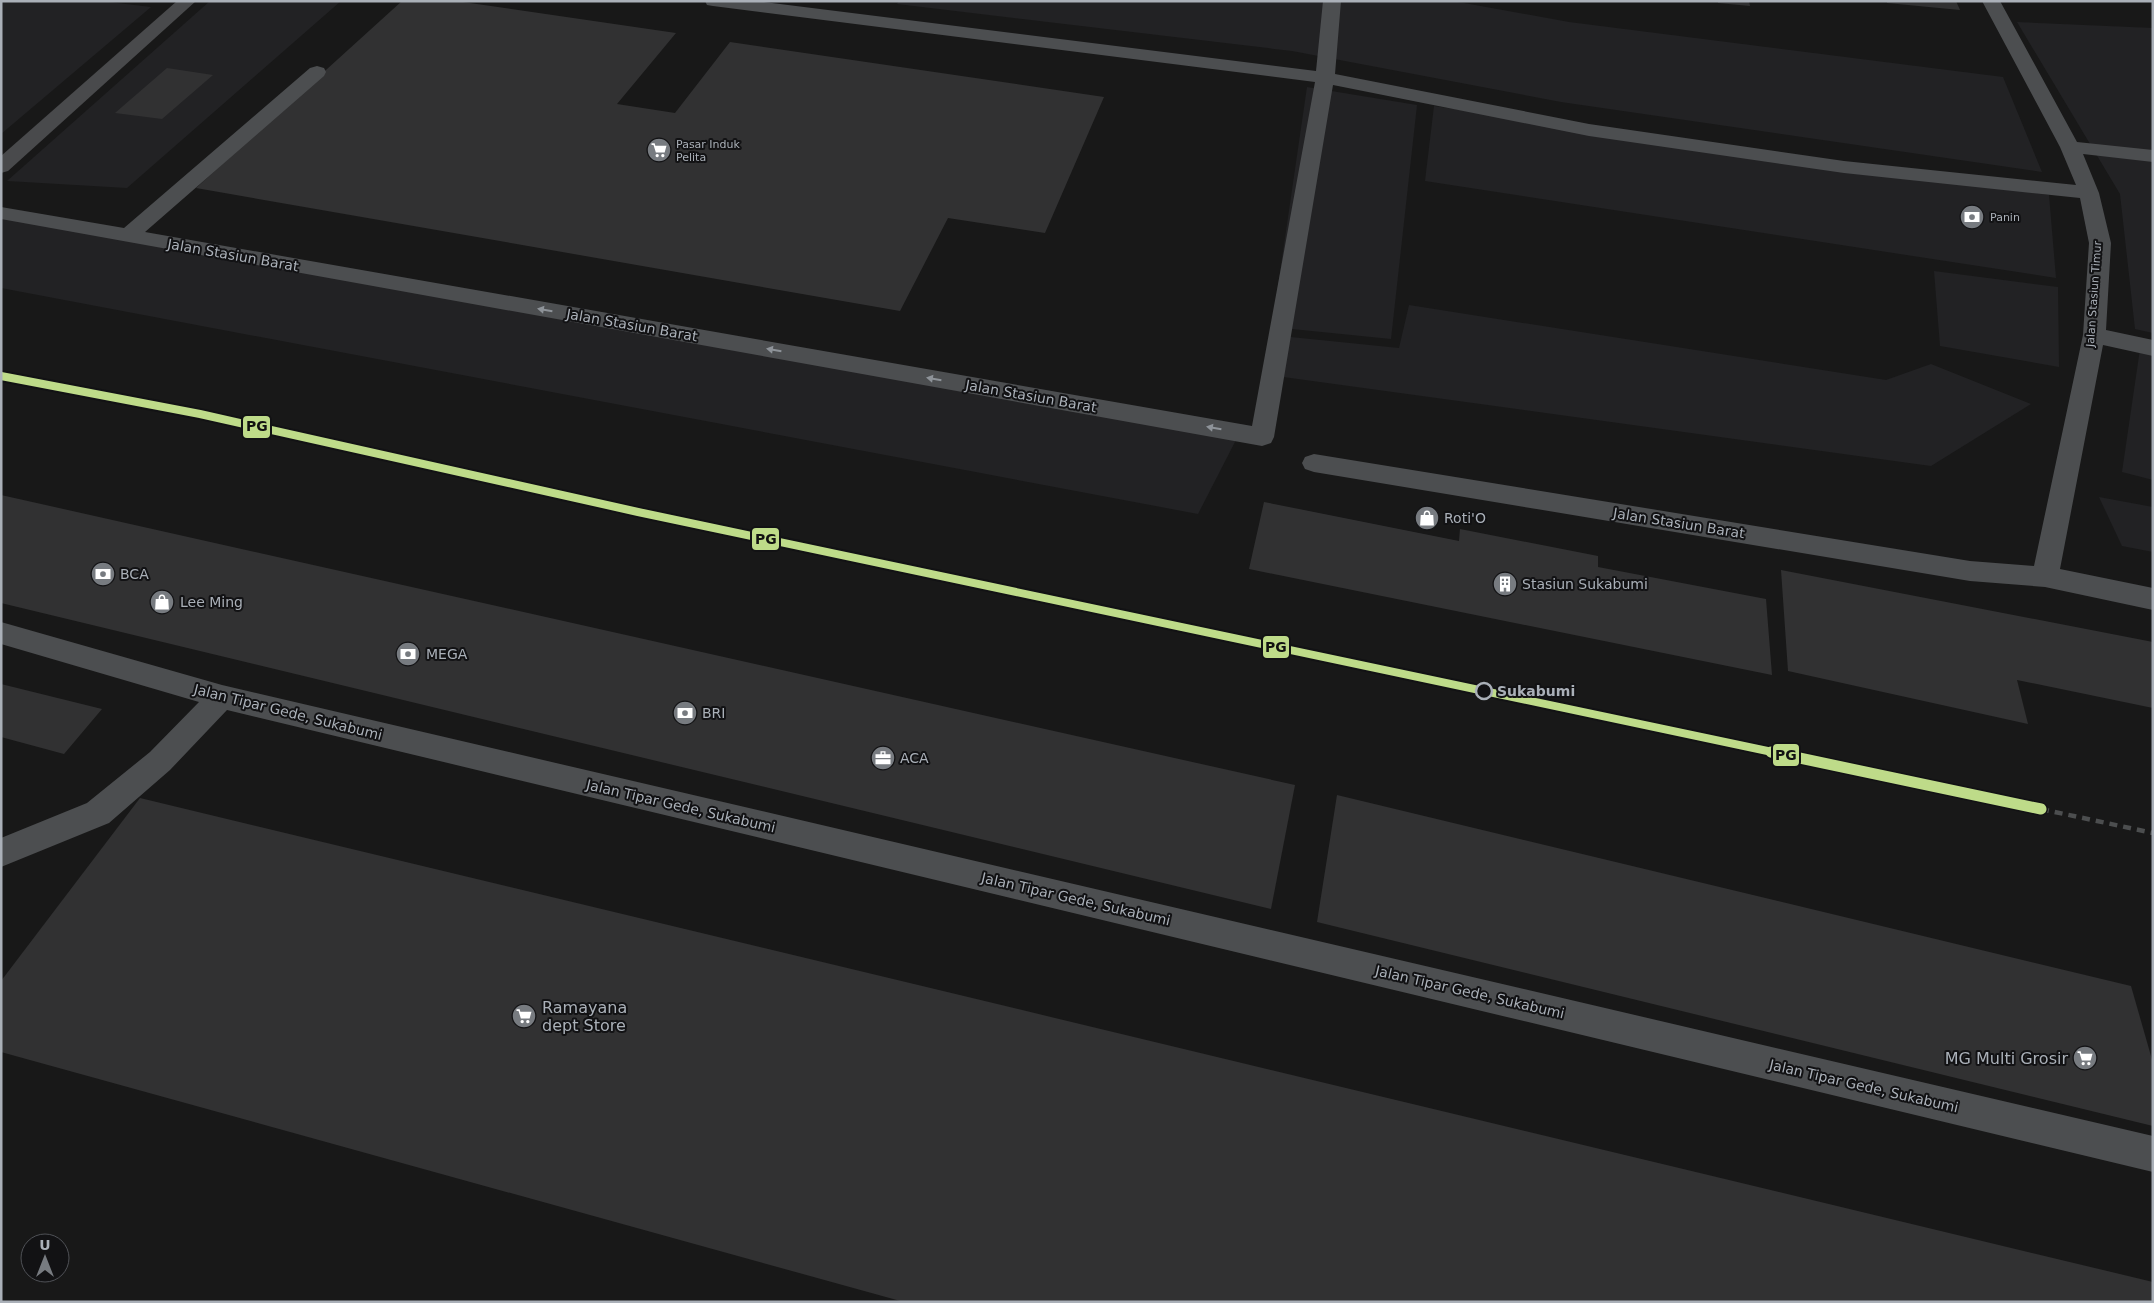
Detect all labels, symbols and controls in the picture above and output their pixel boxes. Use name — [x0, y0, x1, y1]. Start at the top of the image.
supermarket icon: Pasar Induk Pelita — [646, 137, 672, 163]
place label: Pasar Induk Pelita — [676, 138, 741, 164]
bank icon: Panin — [1959, 204, 1985, 230]
place label: Panin — [1990, 211, 2020, 224]
street label: Jalan Stasiun Barat — [165, 235, 300, 275]
street label: Jalan Stasiun Timur — [2084, 240, 2104, 348]
one-way arrow — [536, 305, 552, 313]
street label: Jalan Stasiun Barat — [564, 305, 699, 345]
one-way arrow — [765, 346, 781, 354]
one-way arrow — [925, 374, 941, 382]
street label: Jalan Stasiun Barat — [963, 376, 1098, 416]
line badge: PG — [242, 415, 271, 439]
text: PG — [246, 418, 268, 434]
one-way arrow — [1206, 424, 1222, 432]
shop icon: Roti'O — [1414, 505, 1440, 531]
street label: Jalan Stasiun Barat — [1611, 505, 1746, 541]
place label: Roti'O — [1444, 510, 1486, 526]
line badge: PG — [751, 527, 780, 551]
text: PG — [755, 531, 777, 547]
bank icon: BCA — [90, 561, 116, 587]
place label: BCA — [120, 566, 149, 582]
building icon: Stasiun Sukabumi — [1492, 571, 1518, 597]
place label: Stasiun Sukabumi — [1522, 576, 1648, 592]
shop icon: Lee Ming — [149, 589, 175, 615]
place label: Lee Ming — [180, 594, 243, 610]
line badge: PG — [1262, 635, 1290, 659]
text: PG — [1265, 639, 1287, 655]
bank icon: MEGA — [395, 641, 421, 667]
place label: MEGA — [426, 646, 468, 662]
street label: Jalan Tipar Gede, Sukabumi — [191, 681, 384, 743]
marker: Sukabumi — [1475, 682, 1493, 700]
place label: Sukabumi — [1497, 683, 1575, 699]
bank icon: BRI — [672, 700, 698, 726]
place label: BRI — [702, 705, 725, 721]
line badge: PG — [1772, 743, 1800, 767]
office icon: ACA — [870, 745, 896, 771]
text: PG — [1775, 747, 1797, 763]
place label: ACA — [900, 750, 929, 766]
street label: Jalan Tipar Gede, Sukabumi — [584, 776, 777, 836]
street label: Jalan Tipar Gede, Sukabumi — [979, 869, 1172, 929]
street label: Jalan Tipar Gede, Sukabumi — [1373, 962, 1566, 1022]
place label: Ramayana dept Store — [542, 998, 627, 1035]
supermarket icon: Ramayana dept Store — [511, 1003, 537, 1029]
supermarket icon: MG Multi Grosir — [2072, 1045, 2098, 1071]
place label: MG Multi Grosir — [1945, 1049, 2068, 1068]
street label: Jalan Tipar Gede, Sukabumi — [1767, 1056, 1960, 1116]
north arrow — [20, 1233, 70, 1283]
text: U — [39, 1237, 51, 1253]

